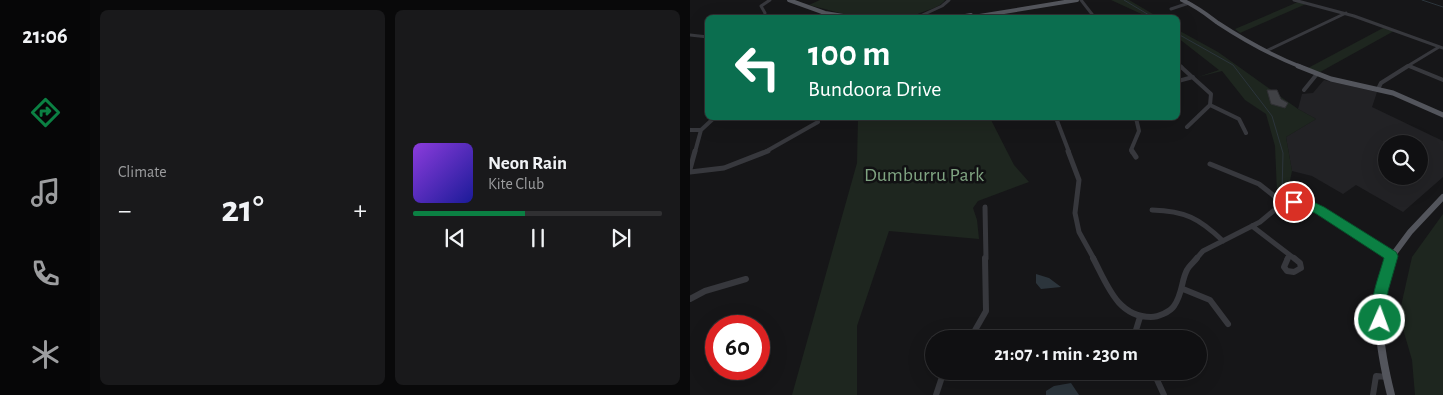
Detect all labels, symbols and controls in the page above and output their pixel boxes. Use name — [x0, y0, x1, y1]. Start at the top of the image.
text: 21:06 — [22, 25, 68, 47]
icon: left — [725, 35, 790, 100]
text: 100 m — [808, 37, 891, 72]
text: Bundoora Drive — [808, 78, 941, 100]
icon: directions — [28, 95, 63, 130]
map controls — [1378, 135, 1428, 185]
button: search — [1378, 135, 1428, 185]
text: Neon Rain — [488, 154, 567, 173]
text: Climate — [118, 164, 167, 180]
park label: Dumburru Park — [864, 165, 984, 185]
icon: music — [28, 175, 63, 210]
text: Kite Club — [488, 176, 544, 192]
pin — [1273, 181, 1315, 223]
icon: arrive — [1280, 188, 1308, 216]
text: 21° — [221, 191, 264, 229]
text: − — [118, 197, 131, 225]
text: + — [354, 197, 367, 225]
icon: previous — [441, 224, 469, 252]
icon: pause — [524, 224, 552, 252]
icon: next — [607, 224, 635, 252]
icon: phone — [28, 256, 63, 291]
position arrow — [1353, 293, 1405, 345]
speed limit sign: 60 — [705, 315, 770, 380]
icon: climate — [28, 337, 63, 372]
text: 21:07 · 1 min · 230 m — [994, 345, 1138, 364]

